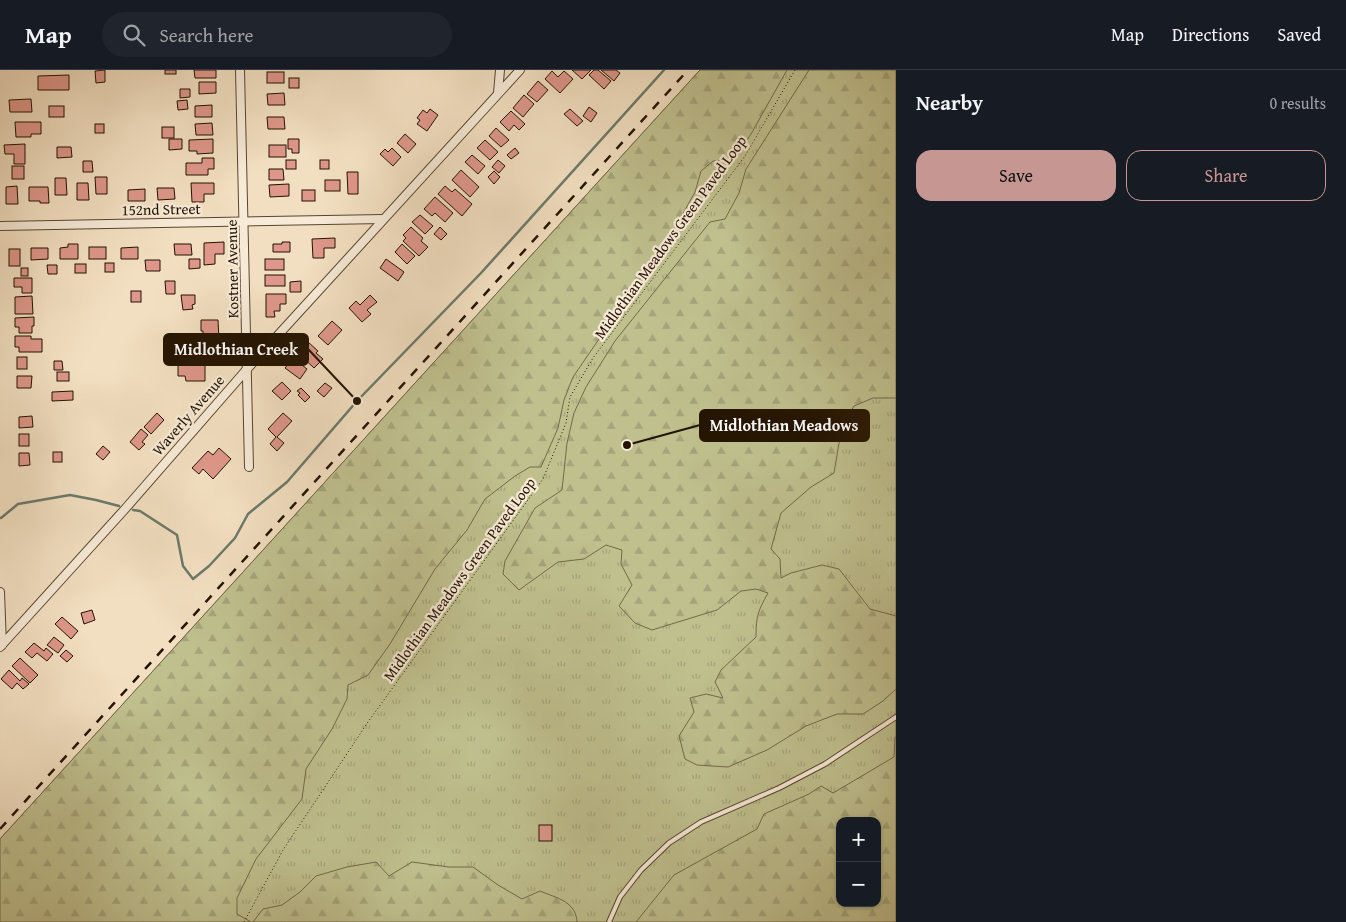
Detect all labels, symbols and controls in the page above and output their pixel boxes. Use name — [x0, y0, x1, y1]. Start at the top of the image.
search box — [102, 12, 452, 57]
text: Map — [25, 17, 72, 52]
icon: search — [120, 21, 148, 49]
text: Search here — [160, 21, 253, 49]
text: Map — [1111, 21, 1144, 48]
text: Directions — [1172, 21, 1249, 48]
text: Saved — [1277, 21, 1321, 48]
text: Nearby — [916, 87, 983, 118]
text: 0 results — [1269, 91, 1326, 115]
street label: Midlothian Meadows Green Paved Loop — [589, 131, 751, 343]
button: Save — [916, 150, 1116, 201]
button: Share — [1126, 150, 1326, 201]
street label: 152nd Street — [121, 198, 202, 220]
street label: Kostner Avenue — [221, 219, 243, 319]
callout: Midlothian Creek — [164, 334, 308, 365]
text: Midlothian Creek — [174, 337, 299, 361]
street label: Waverly Avenue — [147, 370, 229, 460]
callout: Midlothian Meadows — [700, 410, 869, 441]
text: Midlothian Meadows — [710, 413, 858, 437]
street label: Midlothian Meadows Green Paved Loop — [378, 473, 540, 685]
map controls — [836, 817, 881, 907]
button: + — [836, 817, 881, 862]
button: − — [836, 862, 881, 907]

